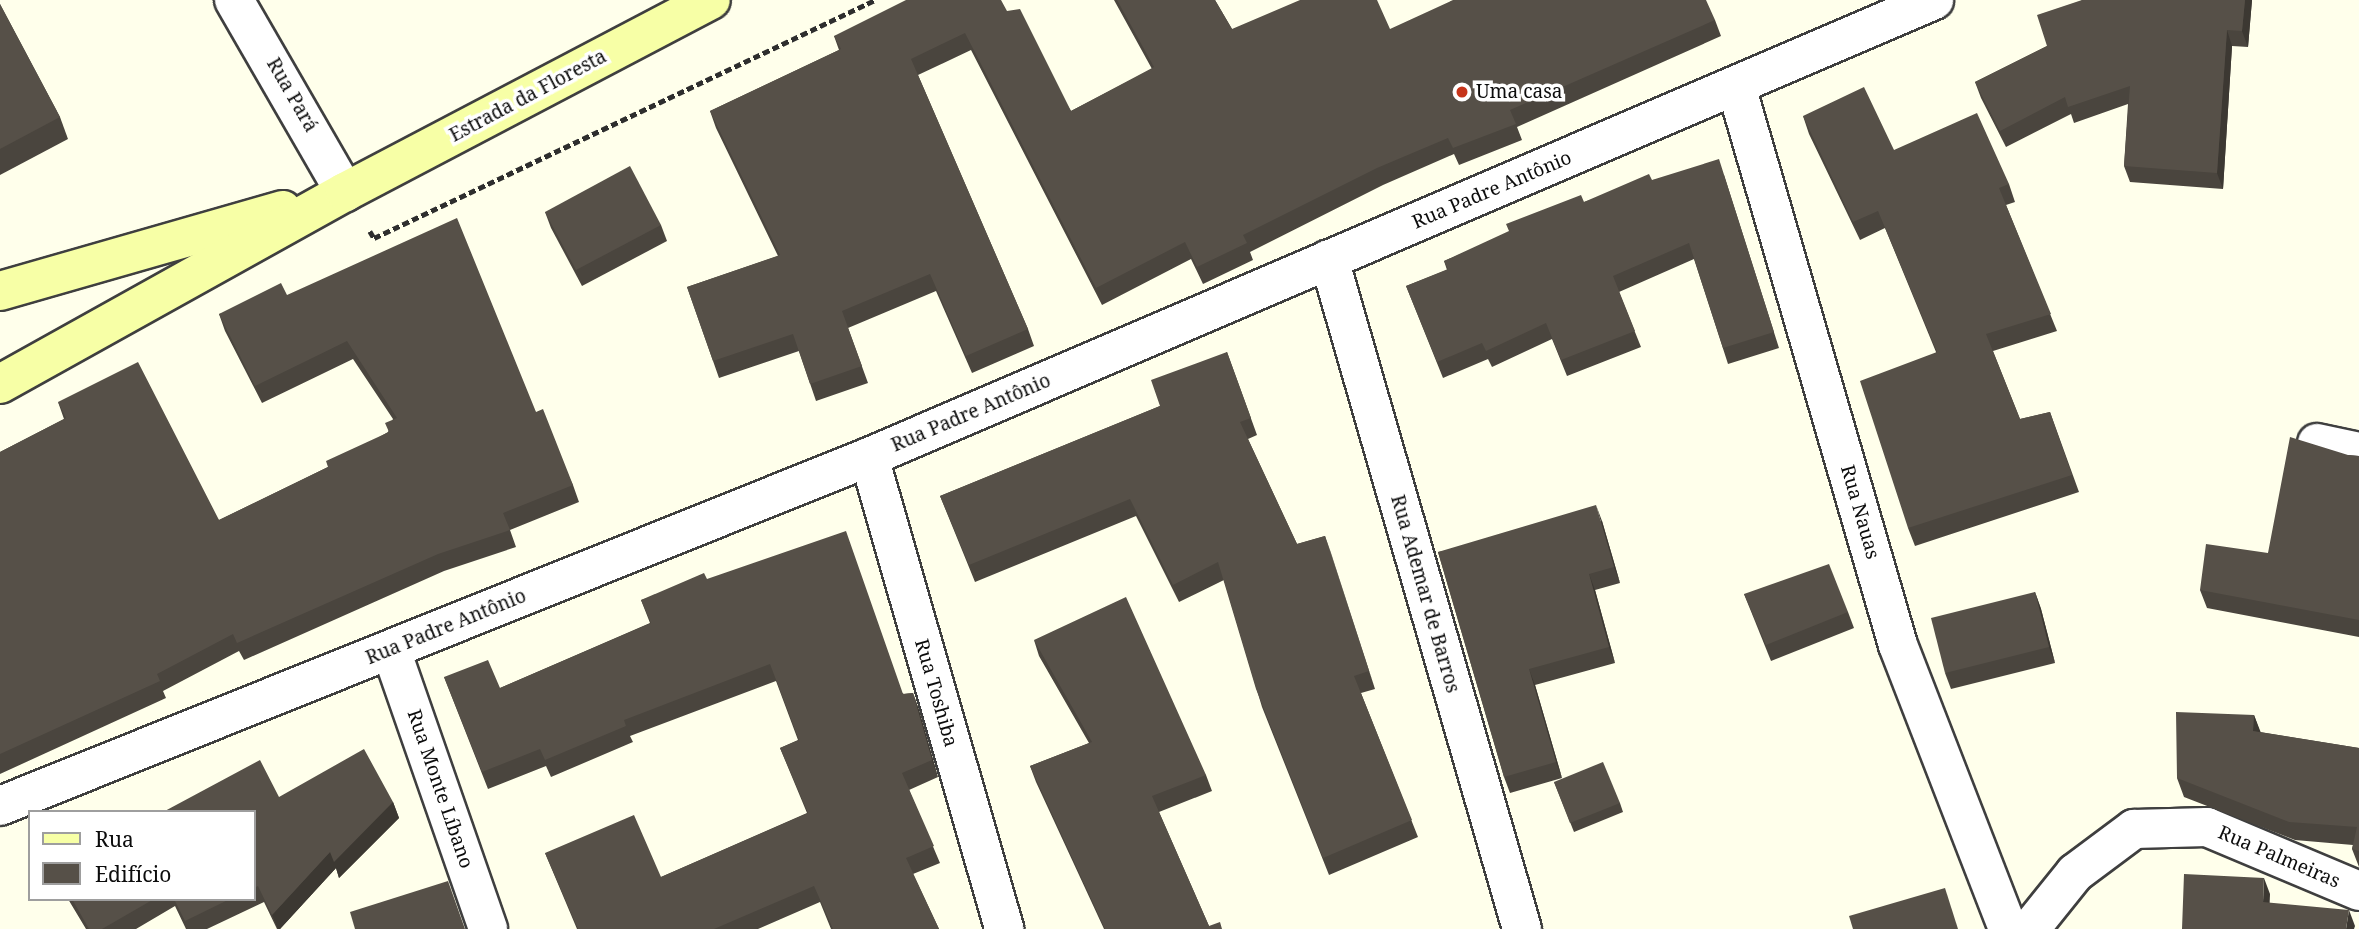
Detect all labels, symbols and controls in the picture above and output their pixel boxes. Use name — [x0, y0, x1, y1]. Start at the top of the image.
street label: Estrada da Floresta — [446, 45, 610, 147]
street label: Rua Pará — [262, 54, 322, 136]
place label: Uma casa — [1476, 81, 1563, 103]
marker: Uma casa — [1454, 84, 1470, 100]
street label: Rua Padre Antônio — [1409, 146, 1575, 234]
street label: Rua Padre Antônio — [888, 369, 1054, 457]
street label: Rua Nauas — [1836, 462, 1884, 562]
street label: Rua Ademar de Barros — [1386, 492, 1464, 696]
street label: Rua Padre Antônio — [363, 584, 529, 670]
street label: Rua Toshiba — [910, 637, 962, 749]
street label: Rua Monte Líbano — [402, 707, 478, 871]
legend — [28, 810, 256, 901]
street label: Rua Palmeiras — [2215, 821, 2343, 893]
text: Rua — [95, 825, 134, 853]
text: Edifício — [95, 860, 171, 888]

